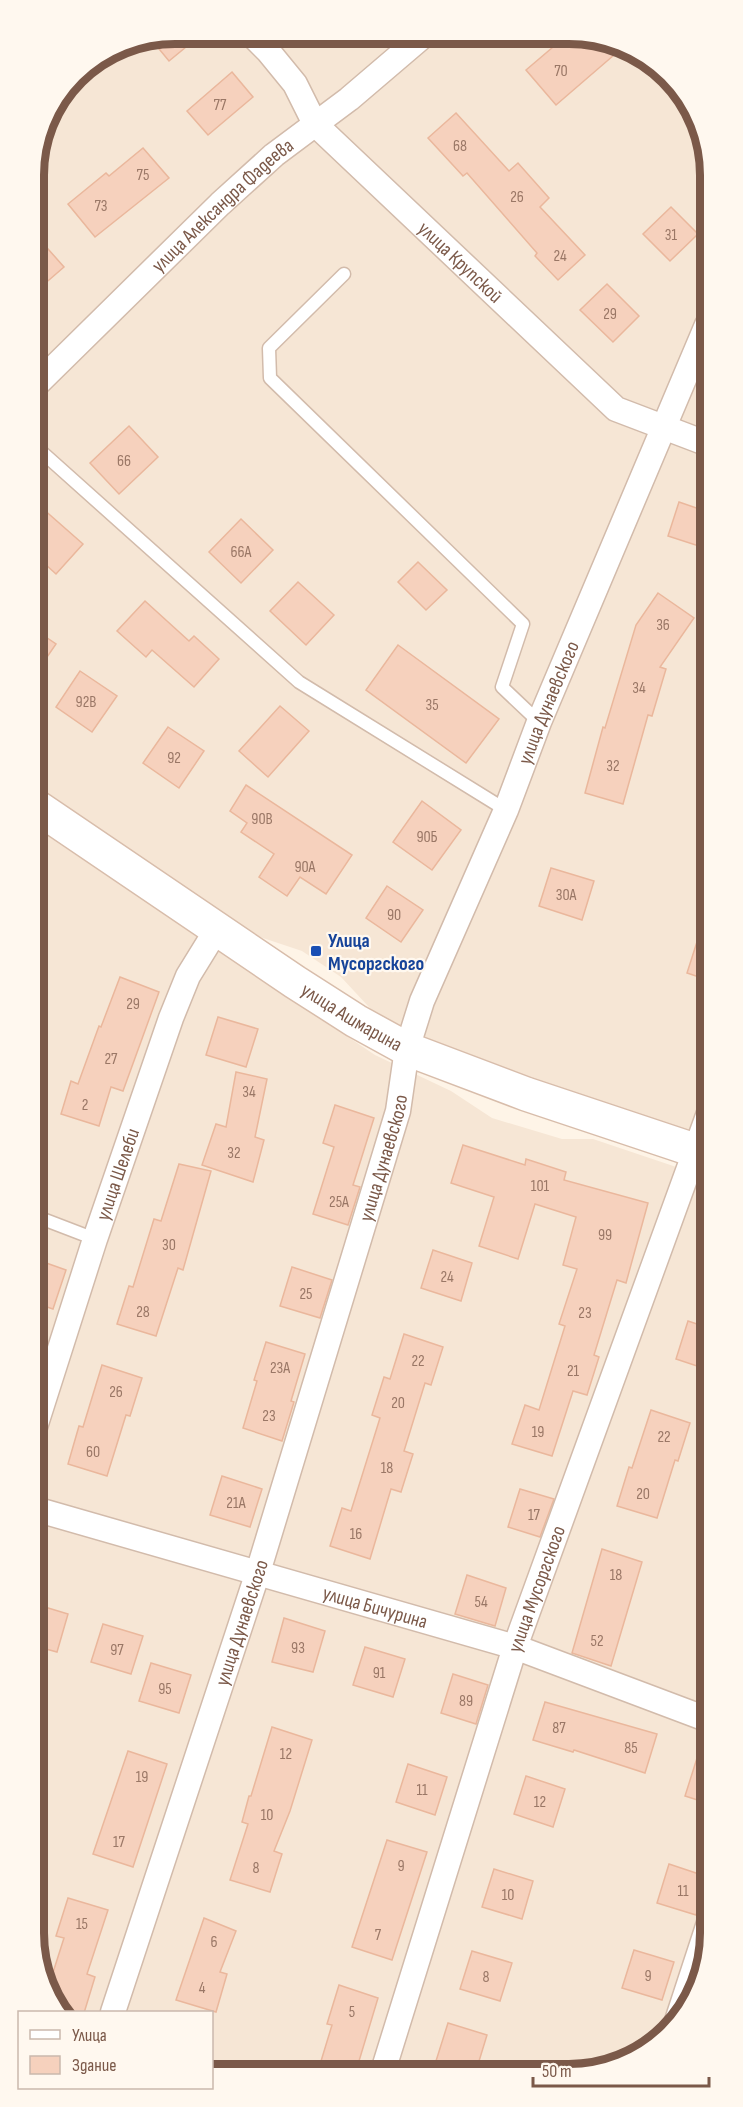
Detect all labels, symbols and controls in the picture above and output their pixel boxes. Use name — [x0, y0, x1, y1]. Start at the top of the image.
house number: 70 — [554, 62, 568, 81]
house number: 77 — [214, 96, 227, 115]
street label: улица Александра Фадеева — [147, 134, 298, 278]
house number: 68 — [453, 137, 467, 156]
house number: 75 — [137, 166, 149, 185]
house number: 26 — [510, 188, 524, 207]
house number: 73 — [94, 197, 108, 216]
street label: улица Крупской — [413, 217, 507, 308]
house number: 31 — [665, 226, 678, 245]
house number: 24 — [553, 247, 567, 266]
house number: 29 — [603, 305, 617, 324]
house number: 66 — [117, 452, 131, 471]
house number: 66А — [231, 543, 252, 562]
house number: 36 — [656, 616, 670, 635]
street label: улица Дунаевского — [513, 638, 585, 768]
house number: 34 — [632, 679, 646, 698]
house number: 92В — [76, 693, 96, 712]
house number: 35 — [425, 696, 439, 715]
house number: 92 — [167, 749, 181, 768]
house number: 32 — [606, 757, 620, 776]
house number: 90В — [251, 810, 273, 829]
house number: 90Б — [416, 828, 438, 847]
house number: 90А — [295, 858, 316, 877]
house number: 30А — [556, 886, 576, 905]
house number: 90 — [387, 906, 401, 925]
place label: Улица Мусоргского — [328, 929, 424, 976]
marker: Улица Мусоргского — [309, 944, 323, 958]
street label: улица Ашмарина — [296, 978, 406, 1057]
house number: 29 — [126, 995, 140, 1014]
house number: 27 — [104, 1050, 118, 1069]
house number: 34 — [242, 1083, 256, 1102]
street label: улица Дунаевского — [354, 1093, 413, 1224]
house number: 2 — [82, 1096, 88, 1115]
street label: улица Шелеби — [91, 1125, 145, 1224]
house number: 32 — [227, 1144, 241, 1163]
house number: 101 — [531, 1177, 550, 1196]
house number: 25А — [329, 1193, 349, 1212]
house number: 99 — [598, 1226, 612, 1245]
house number: 30 — [162, 1236, 176, 1255]
house number: 24 — [440, 1268, 454, 1287]
house number: 25 — [299, 1285, 313, 1304]
house number: 28 — [136, 1303, 150, 1322]
house number: 23 — [578, 1304, 592, 1323]
house number: 22 — [411, 1352, 425, 1371]
house number: 23А — [270, 1359, 290, 1378]
house number: 21 — [567, 1362, 580, 1381]
house number: 26 — [109, 1383, 123, 1402]
house number: 20 — [391, 1394, 405, 1413]
house number: 23 — [262, 1407, 276, 1426]
house number: 19 — [532, 1423, 544, 1442]
house number: 22 — [657, 1428, 671, 1447]
house number: 60 — [86, 1443, 100, 1462]
house number: 18 — [381, 1459, 393, 1478]
house number: 20 — [636, 1485, 650, 1504]
house number: 21А — [226, 1494, 246, 1513]
house number: 17 — [528, 1506, 541, 1525]
street label: улица Мусоргского — [503, 1523, 571, 1655]
house number: 16 — [350, 1525, 362, 1544]
street label: улица Дунаевского — [210, 1557, 274, 1689]
house number: 18 — [610, 1566, 622, 1585]
street label: улица Бичурина — [320, 1581, 430, 1634]
house number: 54 — [474, 1593, 488, 1612]
house number: 52 — [590, 1632, 604, 1651]
house number: 93 — [291, 1639, 305, 1658]
house number: 97 — [110, 1641, 124, 1660]
house number: 91 — [373, 1664, 386, 1683]
house number: 95 — [158, 1680, 172, 1699]
house number: 89 — [459, 1692, 473, 1711]
house number: 87 — [552, 1719, 566, 1738]
house number: 85 — [624, 1739, 638, 1758]
house number: 12 — [280, 1745, 292, 1764]
house number: 19 — [136, 1768, 148, 1787]
house number: 11 — [416, 1781, 428, 1800]
house number: 12 — [534, 1793, 546, 1812]
house number: 10 — [261, 1806, 273, 1825]
house number: 17 — [113, 1833, 126, 1852]
house number: 9 — [397, 1857, 405, 1876]
house number: 8 — [252, 1859, 260, 1878]
house number: 11 — [677, 1882, 689, 1901]
house number: 10 — [502, 1886, 514, 1905]
house number: 15 — [76, 1915, 88, 1934]
house number: 7 — [375, 1926, 382, 1945]
house number: 6 — [210, 1933, 218, 1952]
house number: 9 — [644, 1967, 652, 1986]
house number: 8 — [482, 1968, 490, 1987]
house number: 4 — [199, 1979, 206, 1998]
house number: 5 — [349, 2003, 355, 2022]
legend — [18, 2011, 213, 2089]
text: Улица — [72, 2025, 107, 2046]
scale bar — [533, 2050, 708, 2088]
text: Здание — [72, 2055, 117, 2076]
text: 50 m — [542, 2061, 572, 2082]

